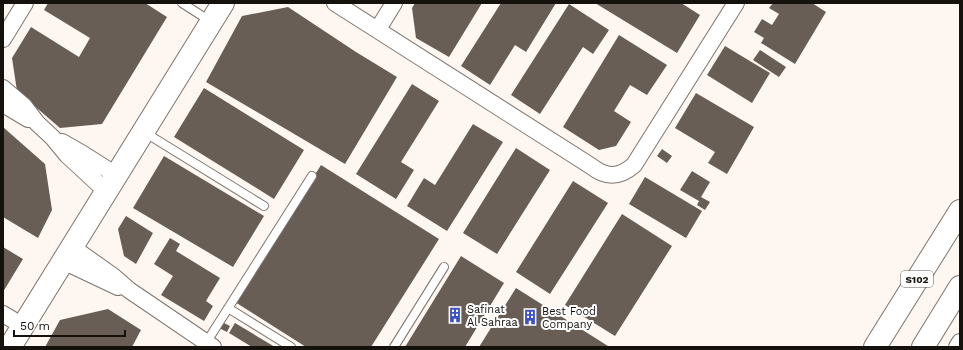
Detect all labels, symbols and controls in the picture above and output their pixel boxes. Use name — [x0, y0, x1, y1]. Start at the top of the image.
road number: S102 — [901, 271, 933, 287]
place label: Safinat Al Sahraa — [467, 303, 518, 329]
place label: Best Food Company — [542, 305, 596, 331]
building icon: Safinat Al Sahraa — [446, 306, 464, 324]
building icon: Best Food Company — [521, 308, 539, 326]
scale bar — [14, 312, 125, 338]
text: 50 m — [20, 319, 50, 333]

